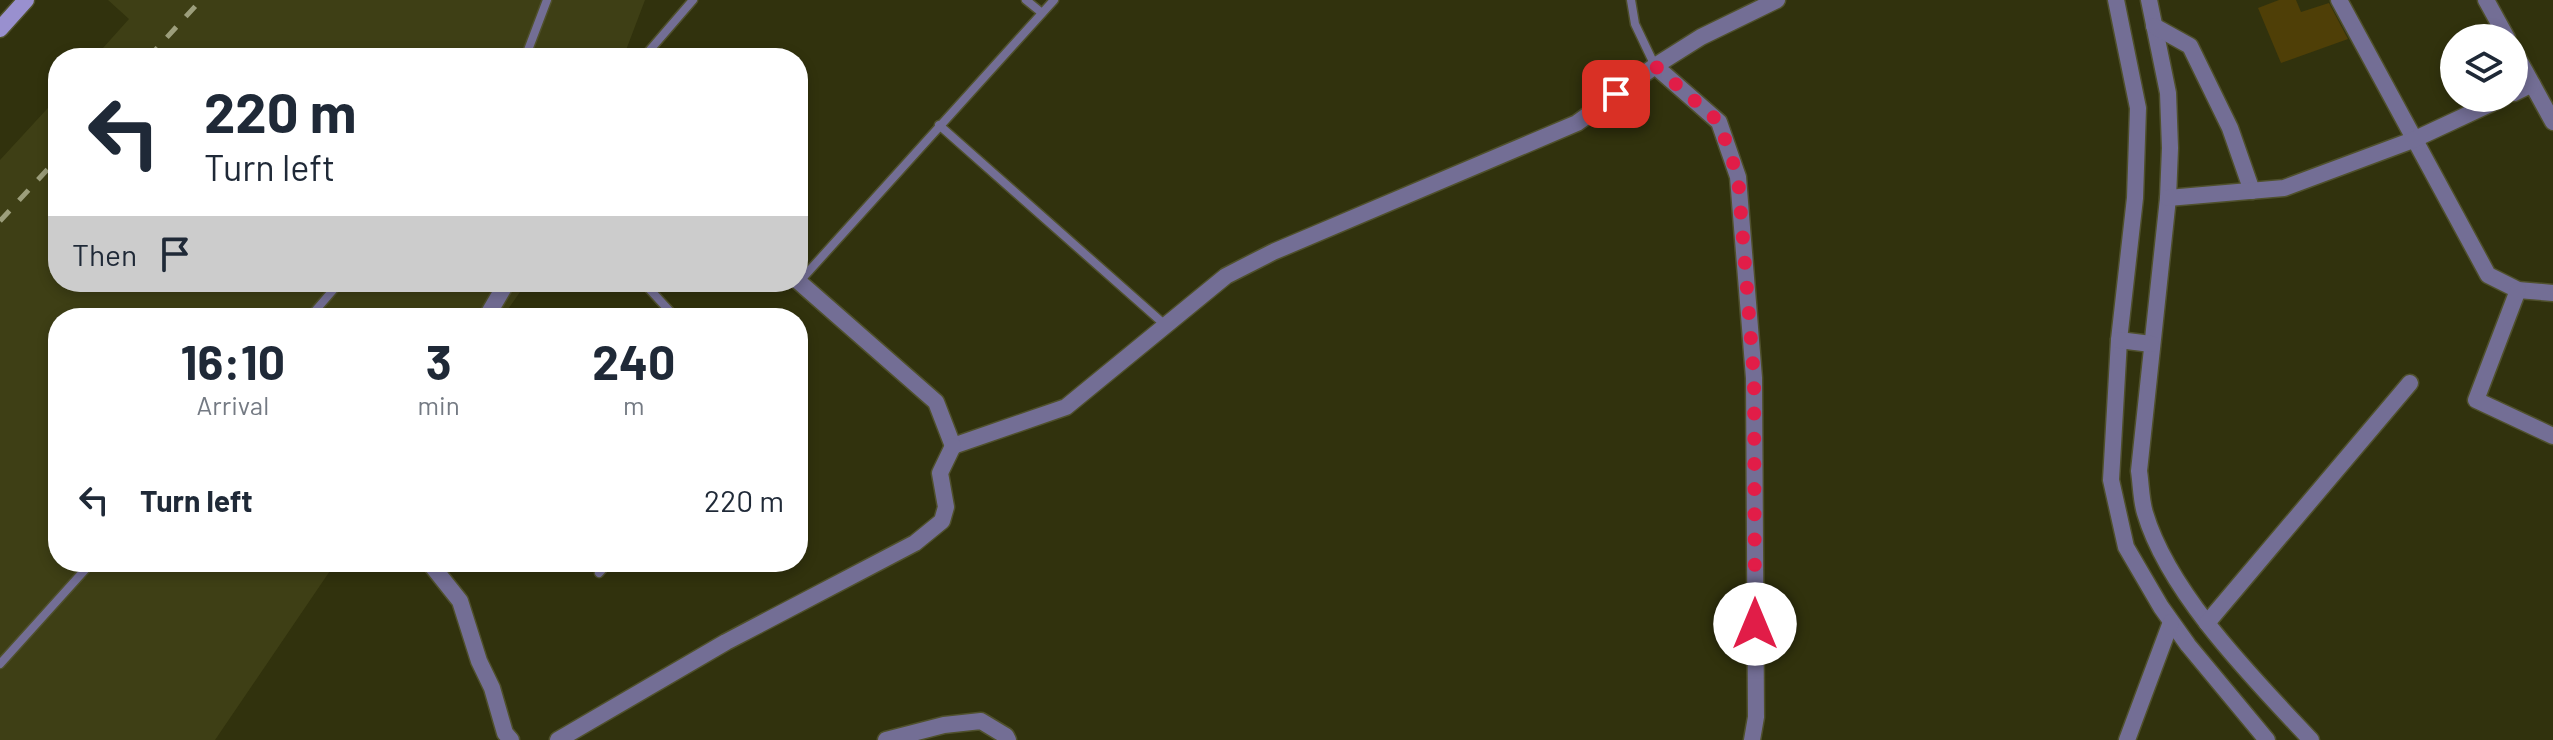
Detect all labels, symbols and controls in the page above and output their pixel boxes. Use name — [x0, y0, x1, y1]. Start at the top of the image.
map controls — [2440, 24, 2528, 112]
button: layers — [2440, 24, 2528, 112]
pin — [1582, 60, 1650, 128]
icon: arrive — [1594, 72, 1638, 116]
text: 220 m — [204, 77, 357, 144]
icon: left — [72, 80, 176, 184]
text: Turn left — [204, 145, 335, 188]
icon: arrive — [153, 232, 197, 276]
text: Then — [72, 236, 137, 272]
text: 16:10 — [180, 332, 285, 390]
text: 3 — [426, 332, 452, 390]
text: 240 — [592, 332, 675, 390]
text: Arrival — [196, 389, 269, 420]
text: min — [418, 389, 460, 420]
text: m — [623, 389, 645, 420]
icon: left — [72, 478, 116, 522]
text: Turn left — [140, 482, 253, 518]
text: 220 m — [704, 482, 784, 518]
position arrow — [1713, 582, 1797, 666]

